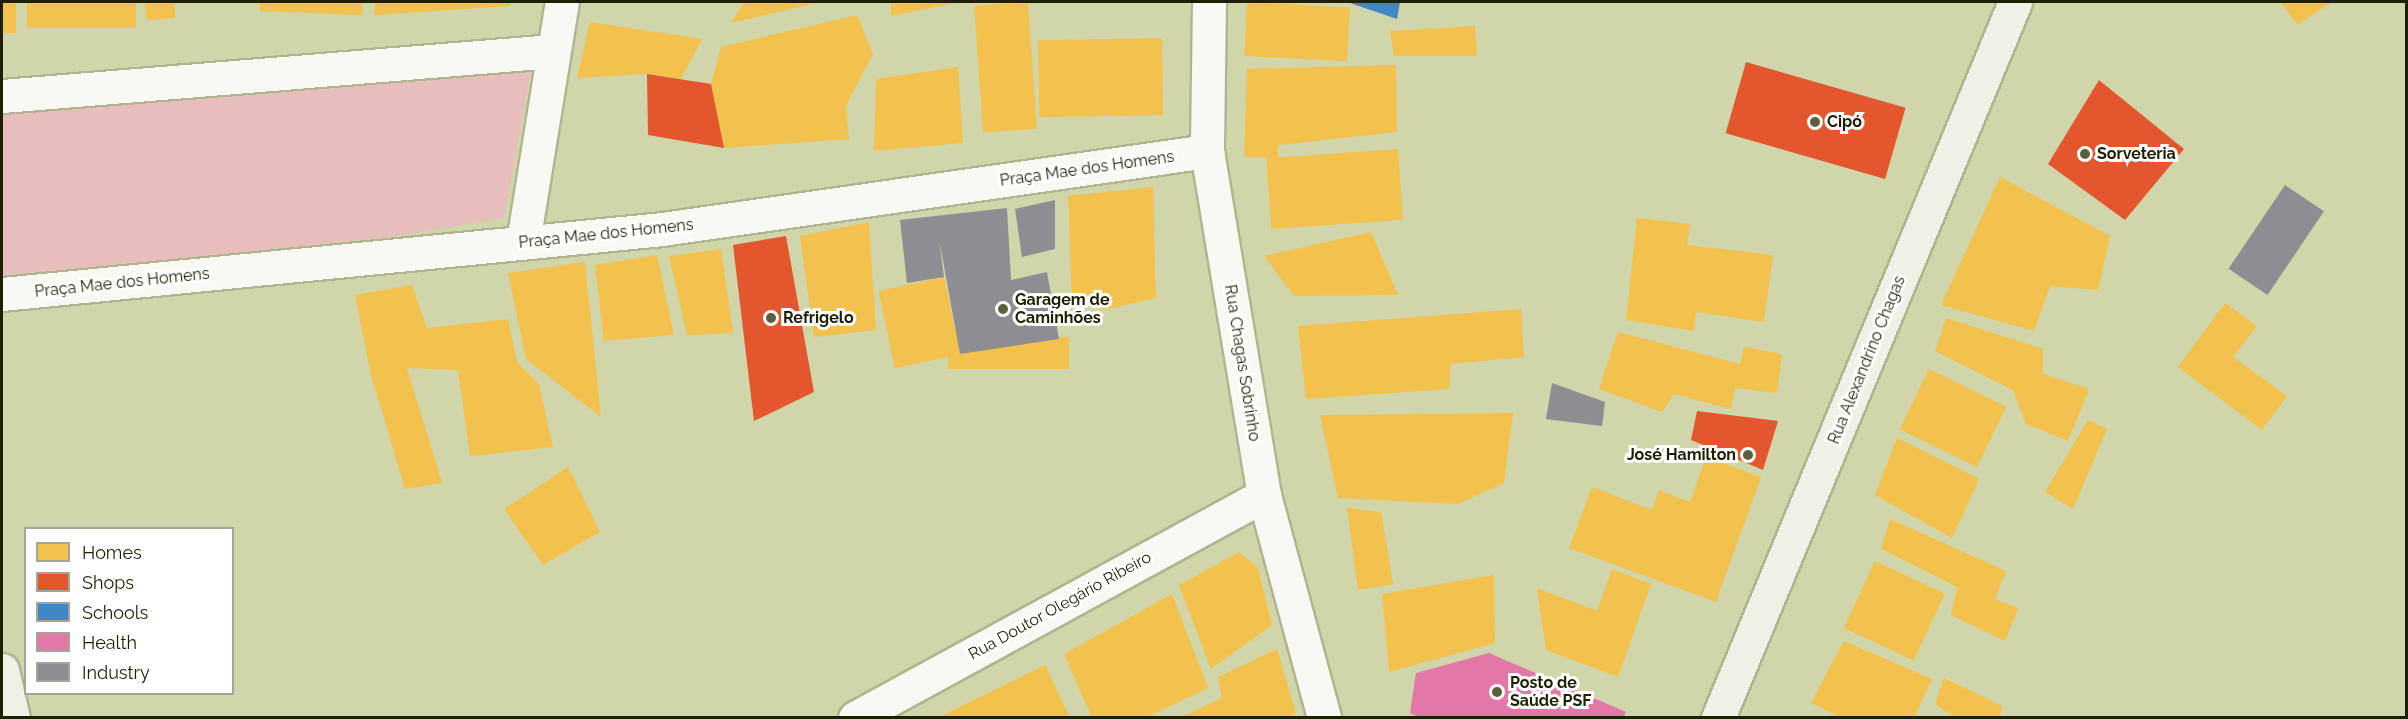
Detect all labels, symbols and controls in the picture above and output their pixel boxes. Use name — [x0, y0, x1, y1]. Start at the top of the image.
place label: Cipó — [1827, 112, 1862, 132]
marker: Cipó — [1808, 115, 1822, 129]
place label: Sorveteria — [2097, 144, 2176, 164]
street label: Praça Mae dos Homens — [999, 147, 1175, 191]
marker: Sorveteria — [2078, 147, 2092, 161]
street label: Praça Mae dos Homens — [518, 215, 694, 253]
street label: Praça Mae dos Homens — [34, 264, 210, 302]
street label: Rua Alexandrino Chagas — [1824, 273, 1910, 447]
street label: Rua Chagas Sobrinho — [1220, 283, 1264, 443]
place label: Garagem de Caminhões — [1015, 290, 1109, 328]
marker: Garagem de Caminhões — [996, 302, 1010, 316]
place label: Refrigelo — [783, 308, 854, 328]
marker: Refrigelo — [764, 311, 778, 325]
place label: José Hamilton — [1627, 445, 1736, 465]
marker: José Hamilton — [1741, 448, 1755, 462]
legend — [24, 527, 234, 695]
text: Homes — [82, 542, 142, 563]
street label: Rua Doutor Olegário Ribeiro — [965, 548, 1155, 664]
text: Shops — [82, 572, 134, 593]
text: Schools — [82, 602, 148, 623]
text: Health — [82, 632, 137, 653]
text: Industry — [82, 662, 150, 683]
place label: Posto de Saúde PSF — [1510, 673, 1592, 711]
marker: Posto de Saúde PSF — [1488, 683, 1506, 701]

